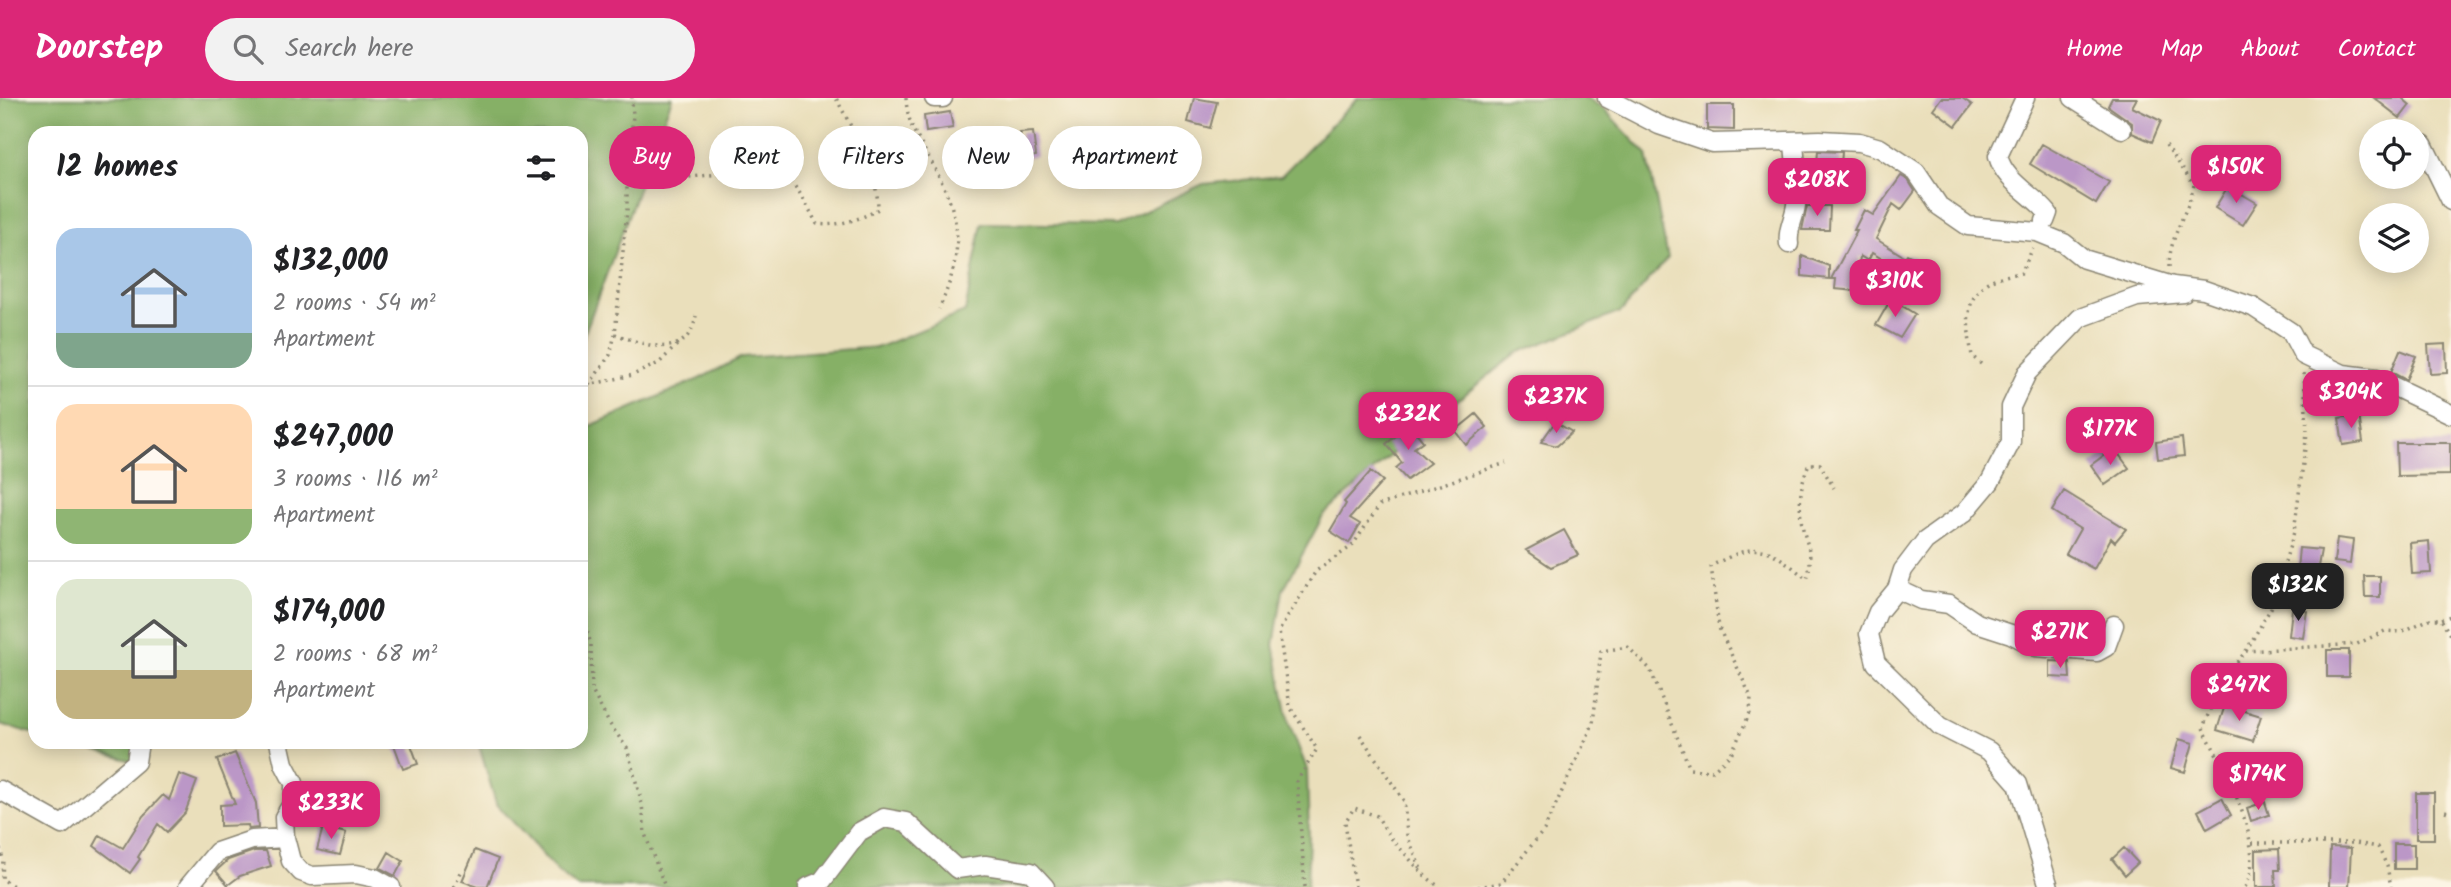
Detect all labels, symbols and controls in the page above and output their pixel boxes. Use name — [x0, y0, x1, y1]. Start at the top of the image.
search box — [205, 18, 695, 81]
text: Doorstep — [35, 23, 163, 76]
text: Search here — [285, 28, 413, 70]
icon: search — [229, 30, 267, 68]
text: Home — [2066, 30, 2123, 69]
text: Map — [2161, 30, 2203, 69]
text: About — [2241, 30, 2299, 69]
text: Contact — [2337, 30, 2416, 69]
map controls — [2359, 119, 2429, 273]
button: locate — [2359, 119, 2429, 189]
chip: Buy — [609, 126, 695, 189]
chip: Rent — [709, 126, 804, 189]
chip: Filters — [818, 126, 928, 189]
chip: New — [942, 126, 1034, 189]
chip: Apartment — [1048, 126, 1202, 189]
text: 12 homes — [56, 144, 178, 192]
pin: $150K — [2187, 146, 2285, 205]
icon: filters — [522, 149, 560, 187]
text: $150K — [2207, 150, 2265, 186]
pin: $208K — [1768, 158, 1866, 218]
text: $208K — [1784, 163, 1850, 199]
button: layers — [2359, 203, 2429, 273]
text: $132,000 — [273, 238, 388, 286]
icon: home — [112, 256, 196, 340]
pin: $310K — [1846, 260, 1944, 319]
text: $310K — [1866, 264, 1924, 300]
text: 2 rooms · 54 m² — [273, 286, 436, 322]
text: Apartment — [273, 322, 375, 358]
pin: $304K — [2302, 370, 2400, 430]
text: $304K — [2319, 375, 2383, 411]
pin: $237K — [1507, 376, 1605, 435]
text: $237K — [1524, 380, 1588, 416]
pin: $232K — [1359, 392, 1457, 452]
text: $232K — [1375, 397, 1441, 433]
pin: $177K — [2061, 408, 2159, 467]
text: $177K — [2082, 412, 2138, 448]
text: $247,000 — [273, 414, 393, 462]
icon: home — [112, 432, 196, 516]
text: 3 rooms · 116 m² — [273, 462, 438, 498]
text: Apartment — [273, 498, 375, 534]
pin: $132K — [2249, 564, 2347, 623]
text: $132K — [2268, 568, 2328, 604]
text: $174,000 — [273, 589, 384, 637]
icon: home — [112, 607, 196, 691]
pin: $271K — [2011, 610, 2109, 670]
text: $271K — [2031, 615, 2089, 651]
text: 2 rooms · 68 m² — [273, 637, 437, 673]
pin: $247K — [2190, 664, 2288, 723]
text: $247K — [2207, 668, 2271, 704]
text: Apartment — [273, 673, 375, 709]
pin: $174K — [2209, 752, 2307, 812]
text: $174K — [2229, 757, 2287, 793]
pin: $233K — [282, 782, 380, 841]
text: $233K — [298, 786, 364, 822]

